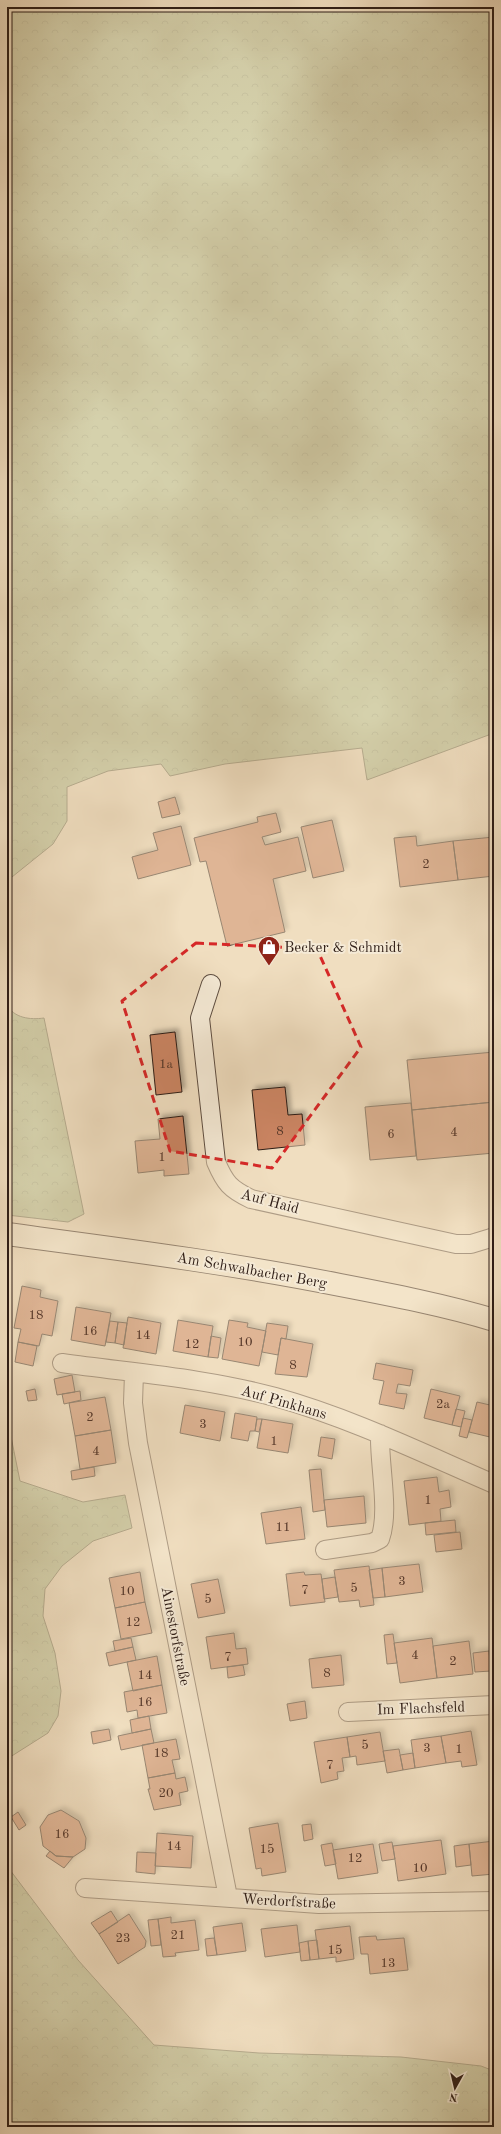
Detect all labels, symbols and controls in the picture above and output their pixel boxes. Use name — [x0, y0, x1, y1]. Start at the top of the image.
house number: 2 — [422, 858, 430, 871]
shop icon: Becker & Schmidt — [256, 934, 282, 967]
place label: Becker & Schmidt — [284, 941, 402, 956]
house number: 1a — [159, 1058, 174, 1071]
house number: 8 — [276, 1125, 284, 1138]
house number: 4 — [450, 1126, 458, 1139]
house number: 6 — [387, 1128, 395, 1141]
house number: 1 — [158, 1151, 166, 1164]
street label: Auf Haid — [239, 1187, 301, 1217]
street label: Am Schwalbacher Berg — [175, 1251, 328, 1292]
house number: 18 — [28, 1309, 44, 1322]
house number: 16 — [82, 1325, 98, 1338]
house number: 14 — [135, 1329, 151, 1342]
house number: 10 — [237, 1336, 253, 1349]
house number: 12 — [184, 1338, 200, 1351]
house number: 8 — [289, 1359, 297, 1372]
street label: Auf Pinkhans — [239, 1384, 328, 1423]
house number: 2a — [436, 1398, 451, 1411]
house number: 2 — [86, 1411, 94, 1424]
house number: 3 — [199, 1418, 207, 1431]
house number: 1 — [270, 1435, 278, 1448]
house number: 4 — [92, 1445, 100, 1458]
house number: 1 — [424, 1494, 432, 1507]
house number: 11 — [275, 1521, 291, 1534]
house number: 3 — [398, 1575, 406, 1588]
house number: 5 — [350, 1582, 358, 1595]
house number: 7 — [301, 1584, 309, 1597]
house number: 10 — [119, 1585, 135, 1598]
street label: Ainestorfstraße — [158, 1585, 192, 1687]
house number: 5 — [204, 1593, 212, 1606]
house number: 12 — [125, 1616, 141, 1629]
house number: 4 — [411, 1649, 419, 1662]
house number: 7 — [224, 1651, 232, 1664]
house number: 2 — [449, 1655, 457, 1668]
house number: 8 — [323, 1667, 331, 1680]
house number: 14 — [137, 1669, 153, 1682]
house number: 16 — [137, 1696, 153, 1709]
street label: Im Flachsfeld — [377, 1700, 466, 1719]
house number: 5 — [361, 1739, 369, 1752]
house number: 3 — [423, 1742, 431, 1755]
house number: 1 — [455, 1743, 463, 1756]
house number: 18 — [153, 1747, 169, 1760]
house number: 7 — [326, 1759, 334, 1772]
house number: 20 — [158, 1787, 174, 1800]
house number: 16 — [54, 1828, 70, 1841]
house number: 14 — [166, 1840, 182, 1853]
house number: 15 — [259, 1843, 275, 1856]
house number: 12 — [347, 1852, 363, 1865]
house number: 10 — [412, 1862, 428, 1875]
street label: Werdorfstraße — [242, 1893, 336, 1912]
house number: 21 — [170, 1929, 186, 1942]
house number: 23 — [115, 1932, 131, 1945]
house number: 15 — [327, 1944, 343, 1957]
house number: 13 — [380, 1957, 396, 1970]
north arrow — [435, 2068, 475, 2108]
text: N — [448, 2090, 459, 2102]

